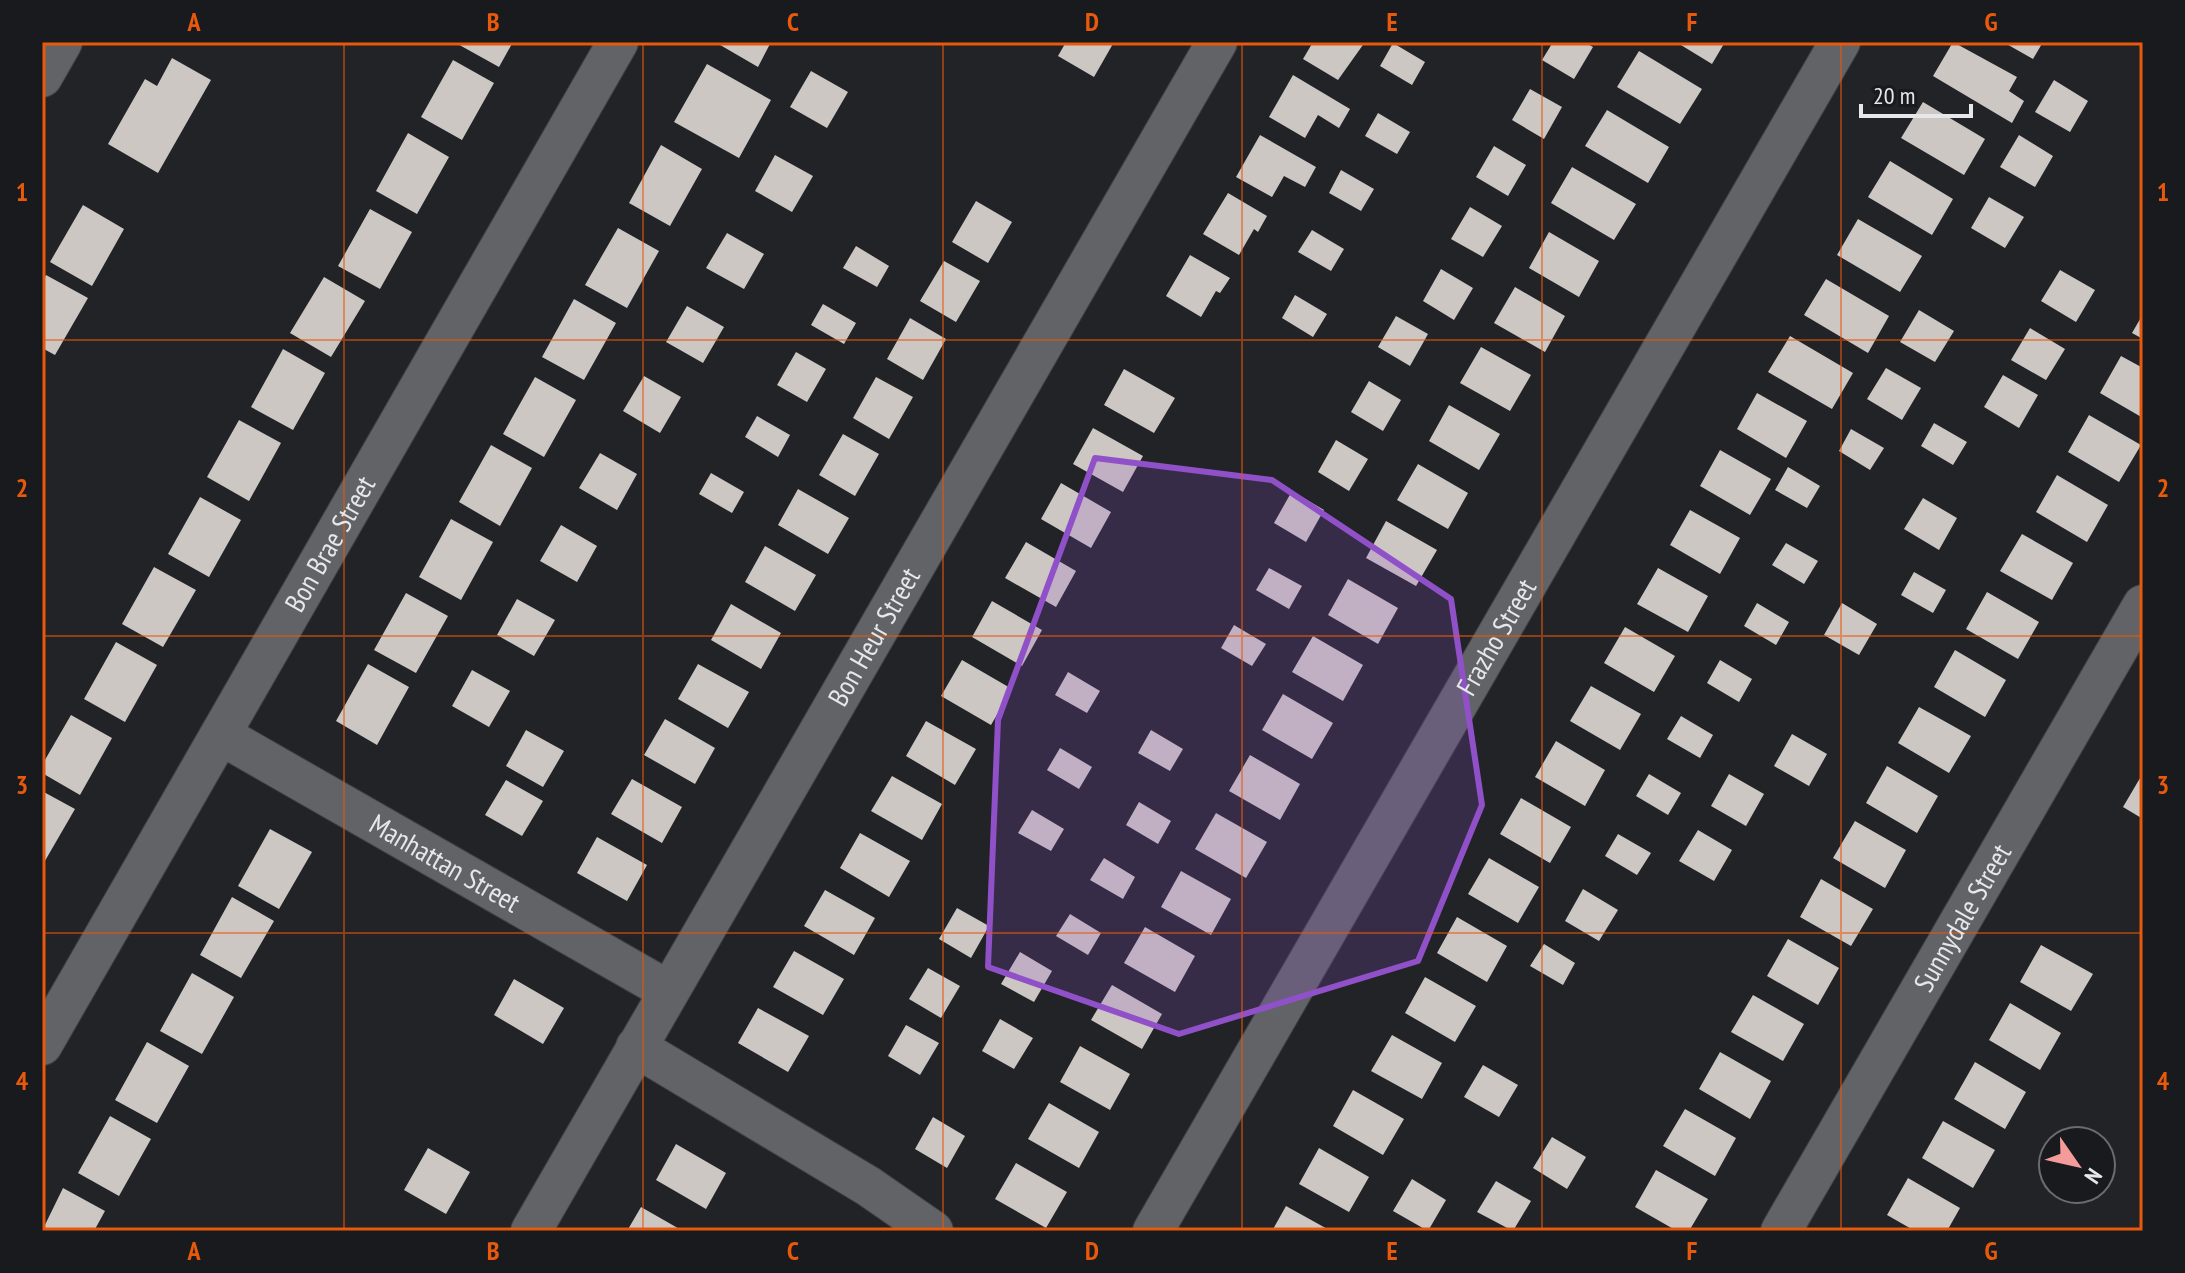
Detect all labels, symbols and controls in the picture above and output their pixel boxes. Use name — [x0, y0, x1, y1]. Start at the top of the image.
text: A — [186, 5, 201, 38]
text: B — [487, 5, 500, 38]
text: C — [787, 5, 799, 38]
text: D — [1085, 5, 1099, 38]
text: E — [1386, 5, 1398, 38]
text: F — [1687, 5, 1698, 38]
text: G — [1984, 5, 1998, 38]
scale bar — [1861, 68, 1971, 118]
text: 20 m — [1873, 80, 1915, 111]
text: 1 — [16, 175, 28, 208]
text: 1 — [2157, 175, 2169, 208]
street label: Bon Brae Street — [276, 469, 383, 618]
text: 2 — [16, 471, 28, 504]
text: 2 — [2157, 471, 2169, 504]
street label: Bon Heur Street — [819, 560, 928, 712]
street label: Frazho Street — [1447, 571, 1544, 702]
text: 3 — [16, 768, 28, 801]
text: 3 — [2157, 768, 2169, 801]
street label: Manhattan Street — [363, 805, 527, 920]
street label: Sunnydale Street — [1905, 837, 2019, 998]
text: 4 — [16, 1064, 29, 1097]
text: 4 — [2157, 1064, 2170, 1097]
north arrow — [2037, 1125, 2117, 1205]
text: N — [2079, 1163, 2109, 1189]
text: A — [186, 1234, 201, 1267]
text: B — [487, 1234, 500, 1267]
text: C — [787, 1234, 799, 1267]
text: D — [1085, 1234, 1099, 1267]
text: E — [1386, 1234, 1398, 1267]
text: F — [1687, 1234, 1698, 1267]
text: G — [1984, 1234, 1998, 1267]

